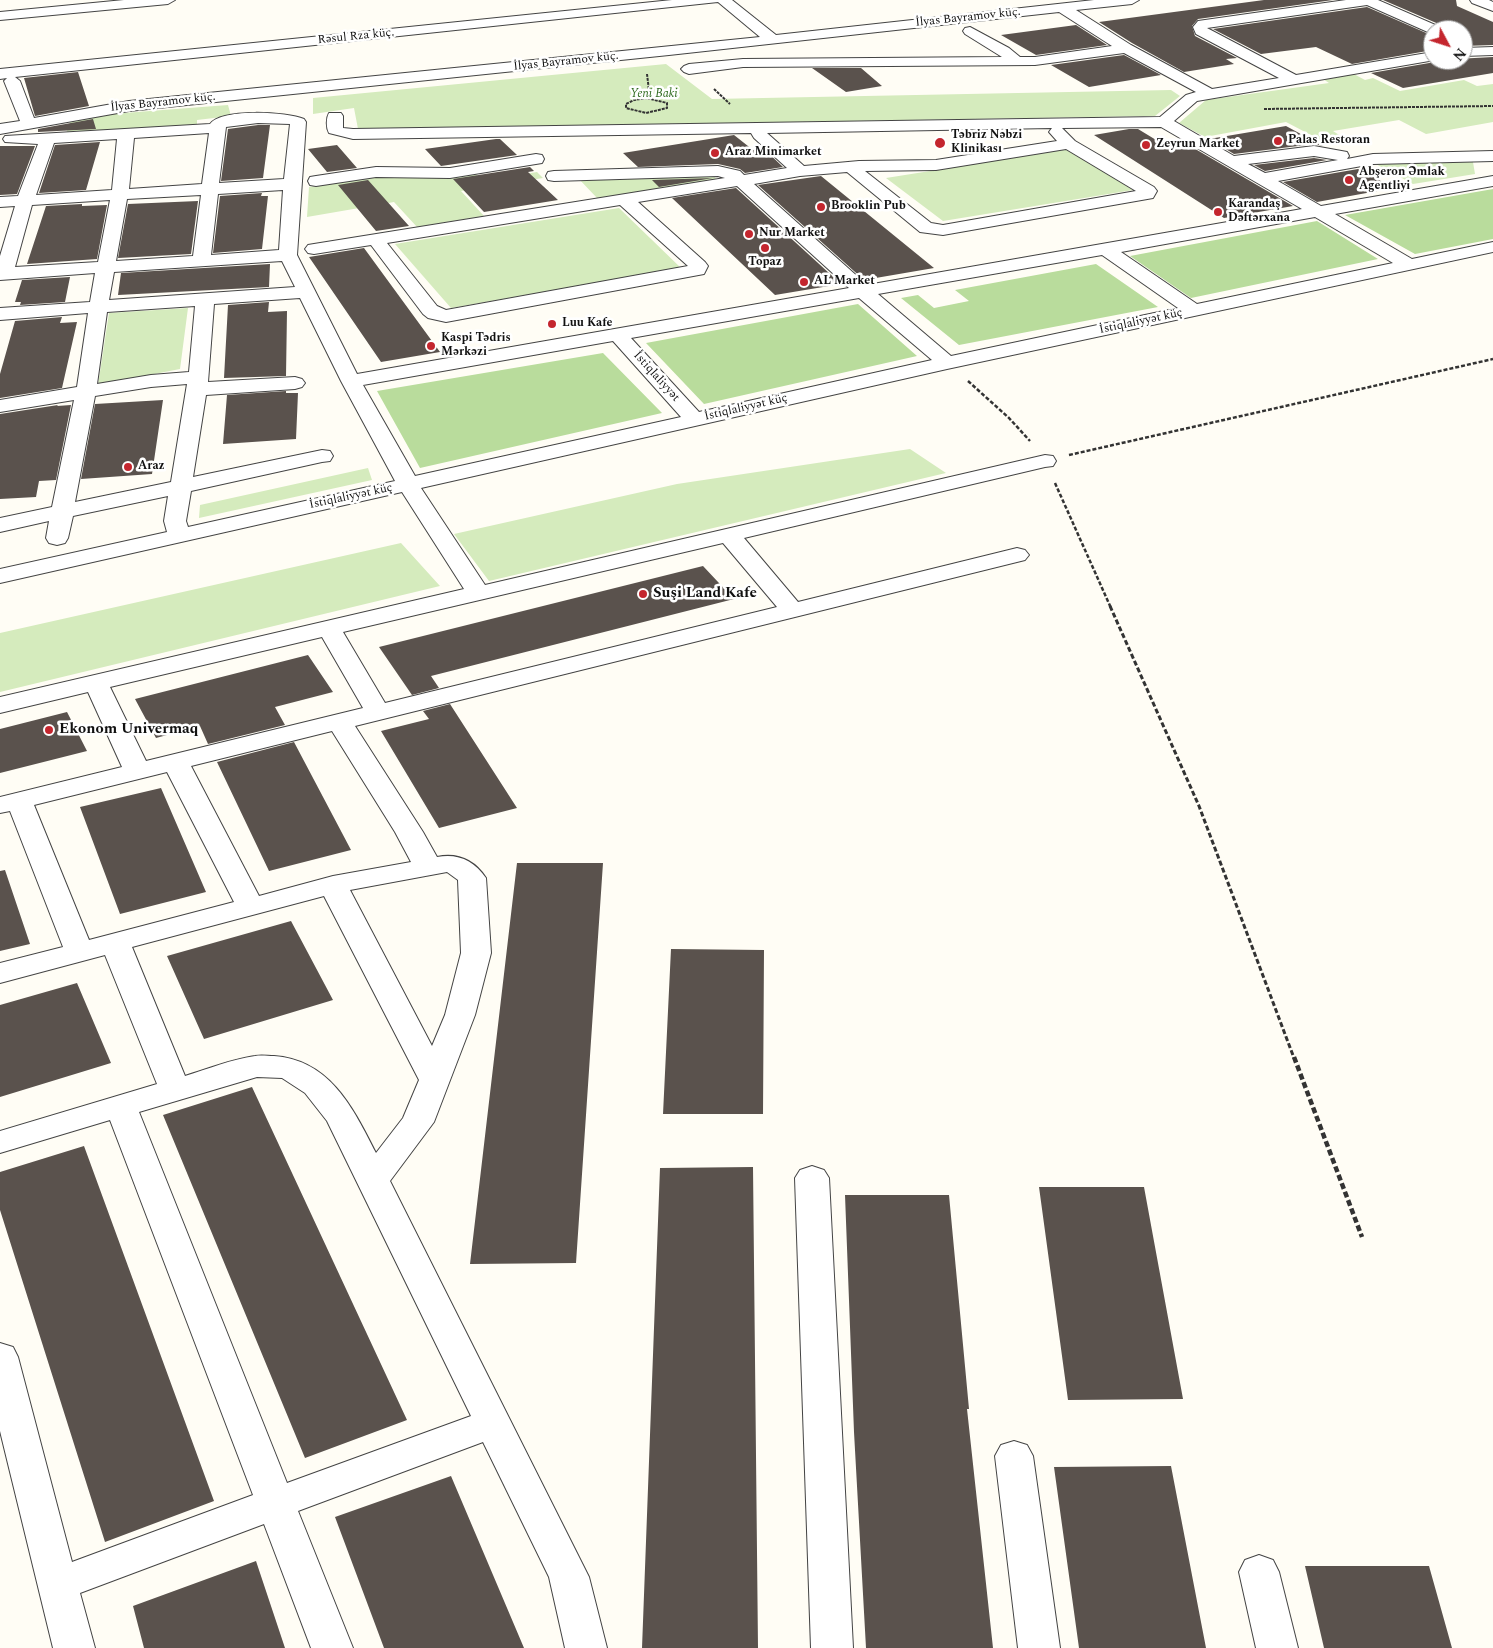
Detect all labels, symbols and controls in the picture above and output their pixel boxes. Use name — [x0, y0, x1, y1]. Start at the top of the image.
street label: İlyas Bayramov küç. — [915, 5, 1021, 31]
north arrow — [1423, 20, 1473, 70]
street label: Rəsul Rza küç. — [317, 26, 395, 48]
text: N — [1447, 43, 1471, 65]
street label: İlyas Bayramov küç. — [513, 49, 619, 75]
park label: Yeni Baki — [630, 88, 678, 102]
street label: İlyas Bayramov küç. — [110, 90, 216, 116]
place label: Təbriz Nəbzi Klinikası — [951, 129, 1022, 157]
place label: Palas Restoran — [1288, 134, 1370, 148]
marker: Palas Restoran — [1272, 135, 1284, 147]
marker: Təbriz Nəbzi Klinikası — [933, 136, 947, 150]
place label: Zeyrun Market — [1156, 138, 1240, 152]
marker: Zeyrun Market — [1140, 139, 1152, 151]
place label: Araz Minimarket — [725, 146, 822, 160]
marker: Araz Minimarket — [709, 147, 721, 159]
place label: Abşeron Əmlak Agentliyi — [1359, 166, 1445, 194]
marker: Abşeron Əmlak Agentliyi — [1343, 174, 1355, 186]
place label: Karandaş Dəftərxana — [1228, 198, 1290, 226]
place label: Brooklin Pub — [831, 200, 906, 214]
marker: Brooklin Pub — [815, 201, 827, 213]
marker: Karandaş Dəftərxana — [1212, 206, 1224, 218]
place label: Nur Market — [759, 227, 825, 241]
marker: Nur Market — [743, 228, 755, 240]
marker: Topaz — [759, 242, 771, 254]
place label: Topaz — [748, 256, 782, 270]
place label: AL Market — [814, 275, 875, 289]
marker: AL Market — [798, 276, 810, 288]
street label: İstiqlaliyyət küç — [1098, 306, 1184, 338]
place label: Luu Kafe — [562, 317, 613, 331]
marker: Luu Kafe — [546, 318, 558, 330]
place label: Kaspi Tədris Mərkəzi — [441, 332, 511, 360]
marker: Kaspi Tədris Mərkəzi — [425, 340, 437, 352]
street label: İstiqlaliyyət — [630, 349, 682, 405]
street label: İstiqlaliyyət küç — [703, 391, 789, 425]
place label: Araz — [138, 460, 165, 474]
marker: Araz — [122, 461, 134, 473]
street label: İstiqlaliyyət küç — [308, 481, 394, 513]
place label: Suşi Land Kafe — [653, 585, 757, 603]
marker: Suşi Land Kafe — [637, 588, 649, 600]
place label: Ekonom Univermaq — [59, 721, 199, 739]
marker: Ekonom Univermaq — [43, 724, 55, 736]

